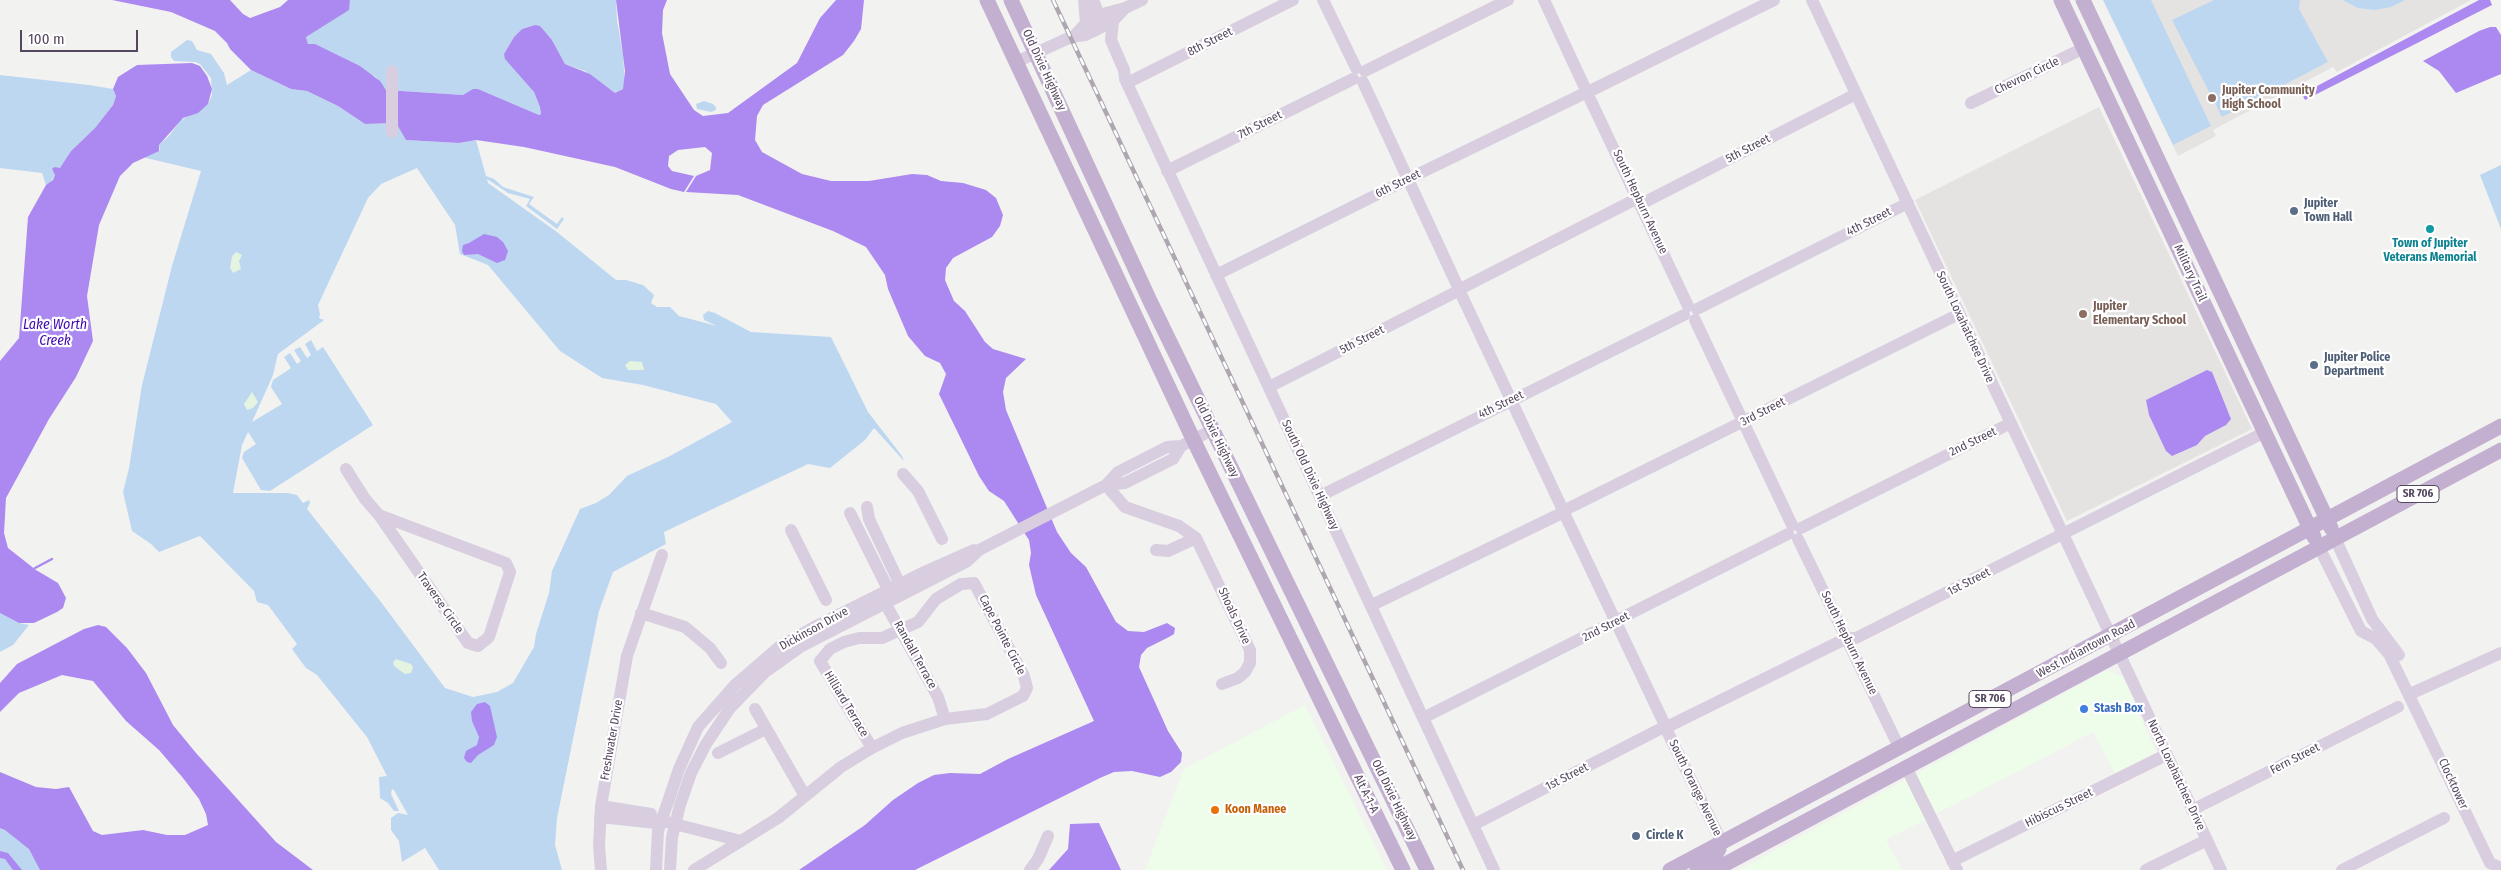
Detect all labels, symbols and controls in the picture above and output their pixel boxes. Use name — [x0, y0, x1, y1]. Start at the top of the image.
scale bar — [22, 20, 140, 52]
street label: 8th Street — [1185, 25, 1235, 59]
street label: Old Dixie Highway — [1019, 27, 1069, 113]
text: 100 m — [28, 30, 65, 48]
street label: Chevron Circle — [1992, 54, 2062, 98]
place label: Jupiter Community High School — [2222, 84, 2315, 112]
marker: Jupiter Community High School — [2206, 92, 2218, 104]
street label: 7th Street — [1236, 108, 1284, 142]
street label: 5th Street — [1723, 132, 1773, 166]
street label: South Hepburn Avenue — [1610, 148, 1670, 256]
street label: 6th Street — [1373, 167, 1423, 201]
place label: Jupiter Town Hall — [2304, 197, 2352, 225]
street label: 4th Street — [1844, 205, 1894, 239]
marker: Jupiter Town Hall — [2288, 205, 2300, 217]
marker: Town of Jupiter Veterans Memorial — [2424, 223, 2436, 235]
place label: Town of Jupiter Veterans Memorial — [2383, 237, 2477, 265]
street label: Military Trail — [2171, 242, 2209, 304]
street label: South Loxahatchee Drive — [1933, 269, 1997, 385]
place label: Jupiter Elementary School — [2093, 300, 2186, 328]
marker: Jupiter Elementary School — [2077, 308, 2089, 320]
water label: Lake Worth Creek — [23, 317, 87, 350]
street label: 5th Street — [1337, 323, 1387, 357]
place label: Jupiter Police Department — [2324, 351, 2390, 379]
marker: Jupiter Police Department — [2308, 359, 2320, 371]
street label: 4th Street — [1476, 388, 1526, 422]
street label: Old Dixie Highway — [1190, 394, 1242, 480]
street label: 3rd Street — [1738, 395, 1788, 429]
street label: South Old Dixie Highway — [1278, 418, 1342, 532]
street label: 2nd Street — [1947, 424, 1999, 460]
road number: SR 706 — [2397, 486, 2439, 502]
street label: 1st Street — [1945, 565, 1993, 599]
street label: Traverse Circle — [414, 570, 466, 636]
street label: Shoals Drive — [1215, 585, 1253, 647]
street label: South Hepburn Avenue — [1818, 589, 1880, 697]
street label: Cape Pointe Circle — [976, 592, 1028, 678]
street label: Dickinson Drive — [777, 604, 851, 654]
street label: 2nd Street — [1580, 609, 1632, 645]
street label: West Indiantown Road — [2034, 617, 2138, 681]
street label: Randall Terrace — [890, 618, 940, 692]
street label: Hilliard Terrace — [821, 668, 871, 740]
road number: SR 706 — [1969, 691, 2011, 708]
street label: Freshwater Drive — [598, 699, 626, 781]
place label: Stash Box — [2094, 702, 2143, 716]
marker: Stash Box — [2078, 703, 2090, 715]
street label: North Loxahatchee Drive — [2144, 717, 2208, 833]
street label: South Orange Avenue — [1665, 737, 1725, 839]
street label: Fern Street — [2268, 740, 2322, 778]
street label: Clocktower — [2435, 756, 2471, 812]
street label: Old Dixie Highway — [1368, 757, 1420, 843]
street label: 1st Street — [1543, 760, 1591, 794]
street label: Alt A-1-A — [1350, 772, 1382, 816]
street label: Hibiscus Street — [2023, 785, 2095, 831]
place label: Koon Manee — [1225, 803, 1286, 817]
marker: Koon Manee — [1209, 804, 1221, 816]
place label: Circle K — [1646, 829, 1683, 843]
marker: Circle K — [1630, 830, 1642, 842]

